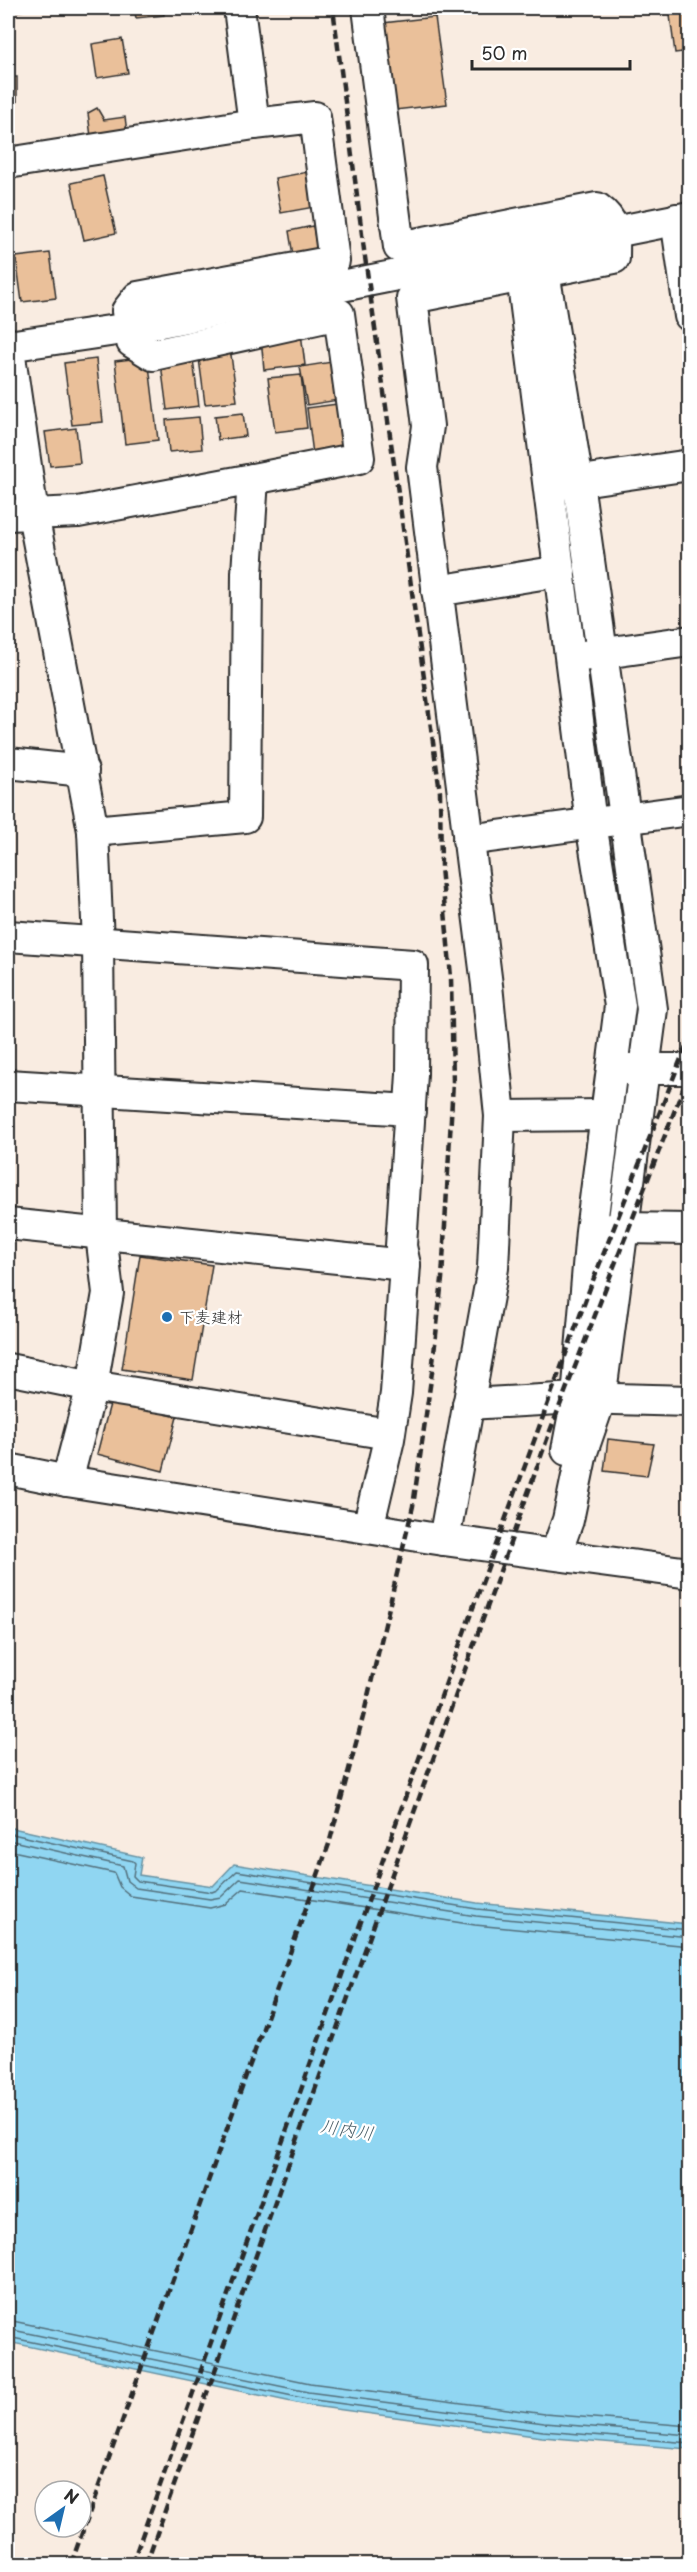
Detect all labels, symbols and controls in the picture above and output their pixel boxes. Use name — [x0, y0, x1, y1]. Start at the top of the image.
scale bar — [472, 33, 630, 71]
text: 50 m — [481, 39, 528, 66]
place label: 下麦建材 — [179, 1304, 243, 1328]
marker: 下麦建材 — [160, 1310, 174, 1324]
water label: 川内川 — [318, 2111, 376, 2146]
north arrow — [33, 2479, 93, 2539]
text: N — [60, 2482, 84, 2509]

